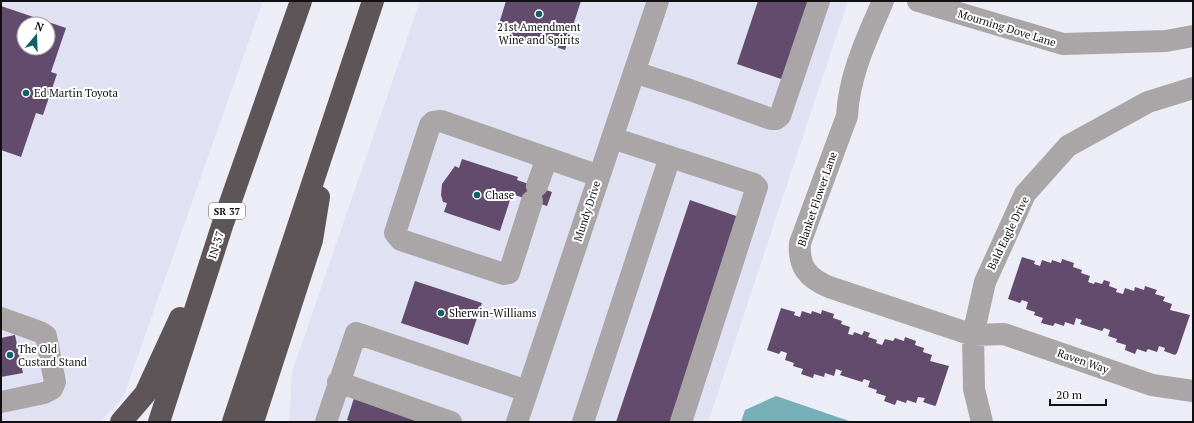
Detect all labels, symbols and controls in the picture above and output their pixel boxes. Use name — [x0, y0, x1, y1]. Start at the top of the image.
street label: Mourning Dove Lane — [956, 6, 1058, 50]
marker: 21st Amendment Wine and Spirits — [534, 9, 544, 19]
north arrow — [16, 16, 56, 56]
text: N — [33, 19, 46, 35]
place label: 21st Amendment Wine and Spirits — [497, 20, 581, 47]
place label: Ed Martin Toyota — [34, 86, 118, 100]
marker: Ed Martin Toyota — [21, 88, 31, 98]
street label: Blanket Flower Lane — [794, 149, 840, 248]
street label: Mundy Drive — [571, 178, 604, 243]
place label: Chase — [485, 188, 515, 202]
marker: Chase — [472, 190, 482, 200]
street label: Bald Eagle Drive — [984, 194, 1032, 272]
road number: SR 37 — [209, 203, 245, 219]
street label: IN-37 — [205, 229, 227, 261]
place label: Sherwin-Williams — [449, 306, 537, 320]
marker: Sherwin-Williams — [436, 308, 446, 318]
place label: The Old Custard Stand — [18, 342, 87, 369]
street label: Raven Way — [1055, 346, 1111, 376]
marker: The Old Custard Stand — [5, 350, 15, 360]
scale bar — [1050, 381, 1106, 407]
text: 20 m — [1056, 387, 1083, 402]

